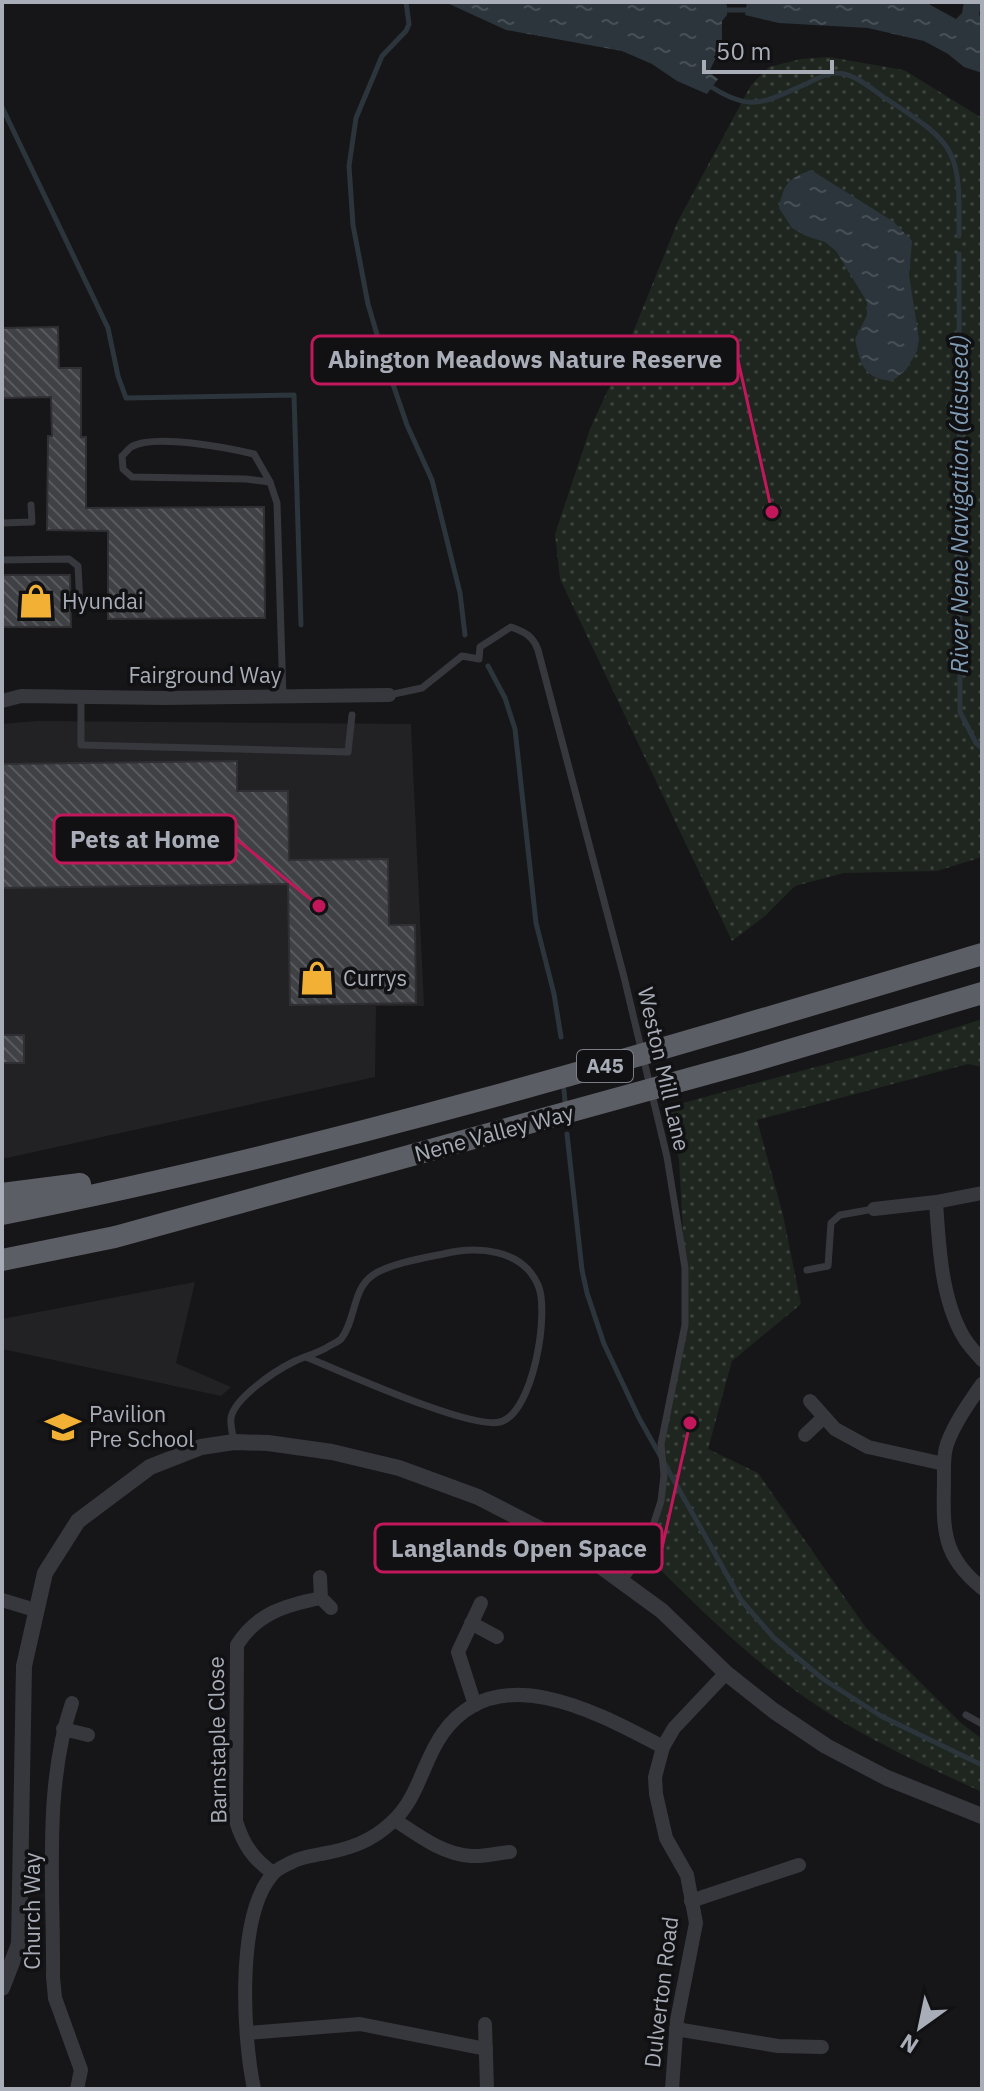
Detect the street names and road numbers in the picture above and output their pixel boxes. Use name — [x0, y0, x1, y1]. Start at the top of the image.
street label: Fairground Way — [128, 660, 282, 689]
street label: Weston Mill Lane — [632, 984, 697, 1154]
road number: A45 — [577, 1050, 633, 1082]
street label: Nene Valley Way — [411, 1097, 577, 1168]
street label: Barnstaple Close — [201, 1656, 232, 1824]
street label: Church Way — [17, 1852, 46, 1970]
street label: Dulverton Road — [637, 1915, 684, 2069]

